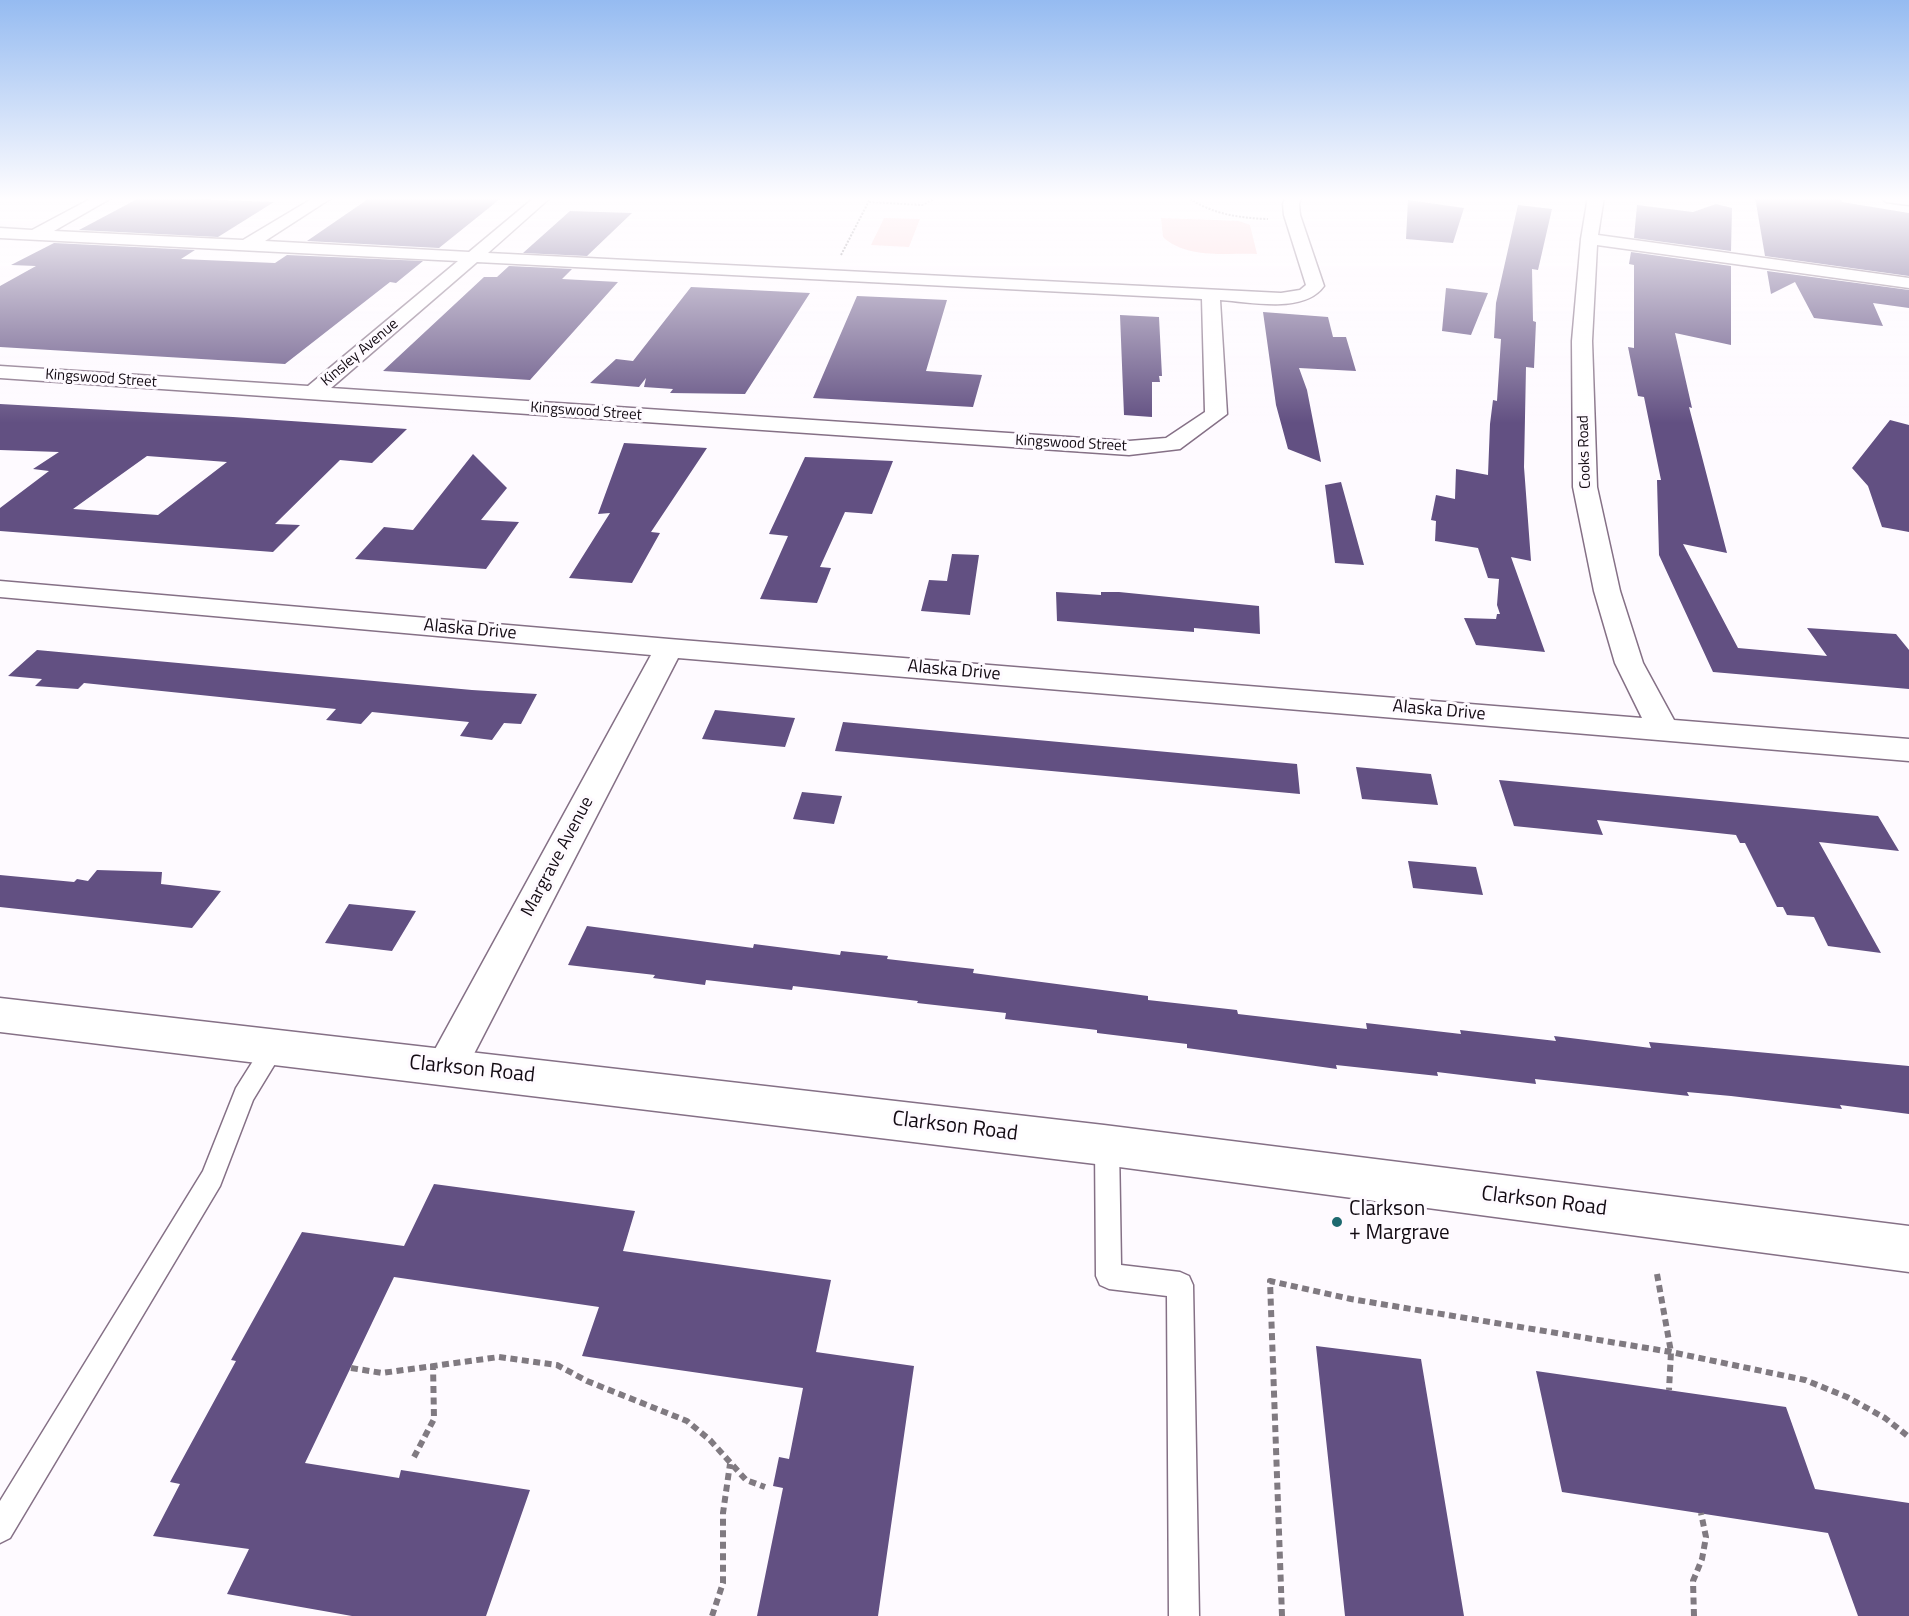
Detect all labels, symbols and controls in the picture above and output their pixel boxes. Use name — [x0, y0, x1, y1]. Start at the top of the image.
street label: Kinsley Avenue — [318, 316, 402, 390]
street label: Kingswood Street — [45, 366, 157, 392]
street label: Kingswood Street — [530, 399, 642, 425]
street label: Cooks Road — [1575, 415, 1595, 489]
street label: Kingswood Street — [1015, 432, 1127, 456]
street label: Alaska Drive — [423, 615, 517, 645]
street label: Alaska Drive — [907, 656, 1001, 686]
street label: Alaska Drive — [1392, 696, 1486, 726]
street label: Margrave Avenue — [517, 793, 599, 921]
street label: Clarkson Road — [408, 1051, 536, 1089]
street label: Clarkson Road — [891, 1107, 1019, 1147]
street label: Clarkson Road — [1480, 1182, 1608, 1222]
place label: Clarkson + Margrave — [1349, 1197, 1450, 1247]
marker: Clarkson + Margrave — [1330, 1215, 1344, 1229]

